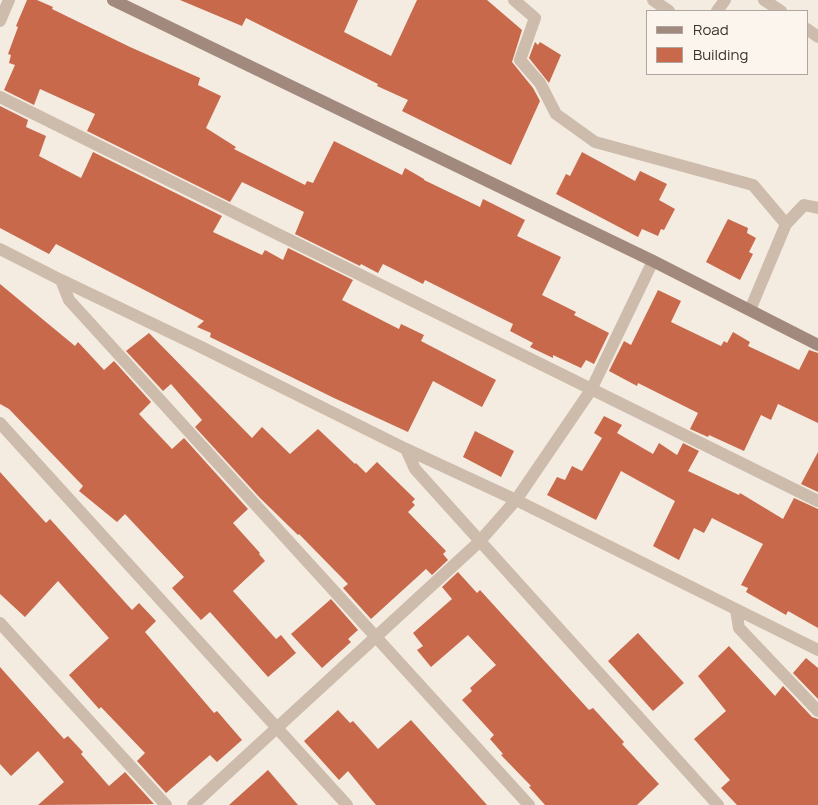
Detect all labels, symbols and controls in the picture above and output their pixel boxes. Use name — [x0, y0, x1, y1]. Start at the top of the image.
legend — [646, 10, 808, 75]
text: Road — [693, 19, 729, 40]
text: Building — [693, 44, 748, 65]

